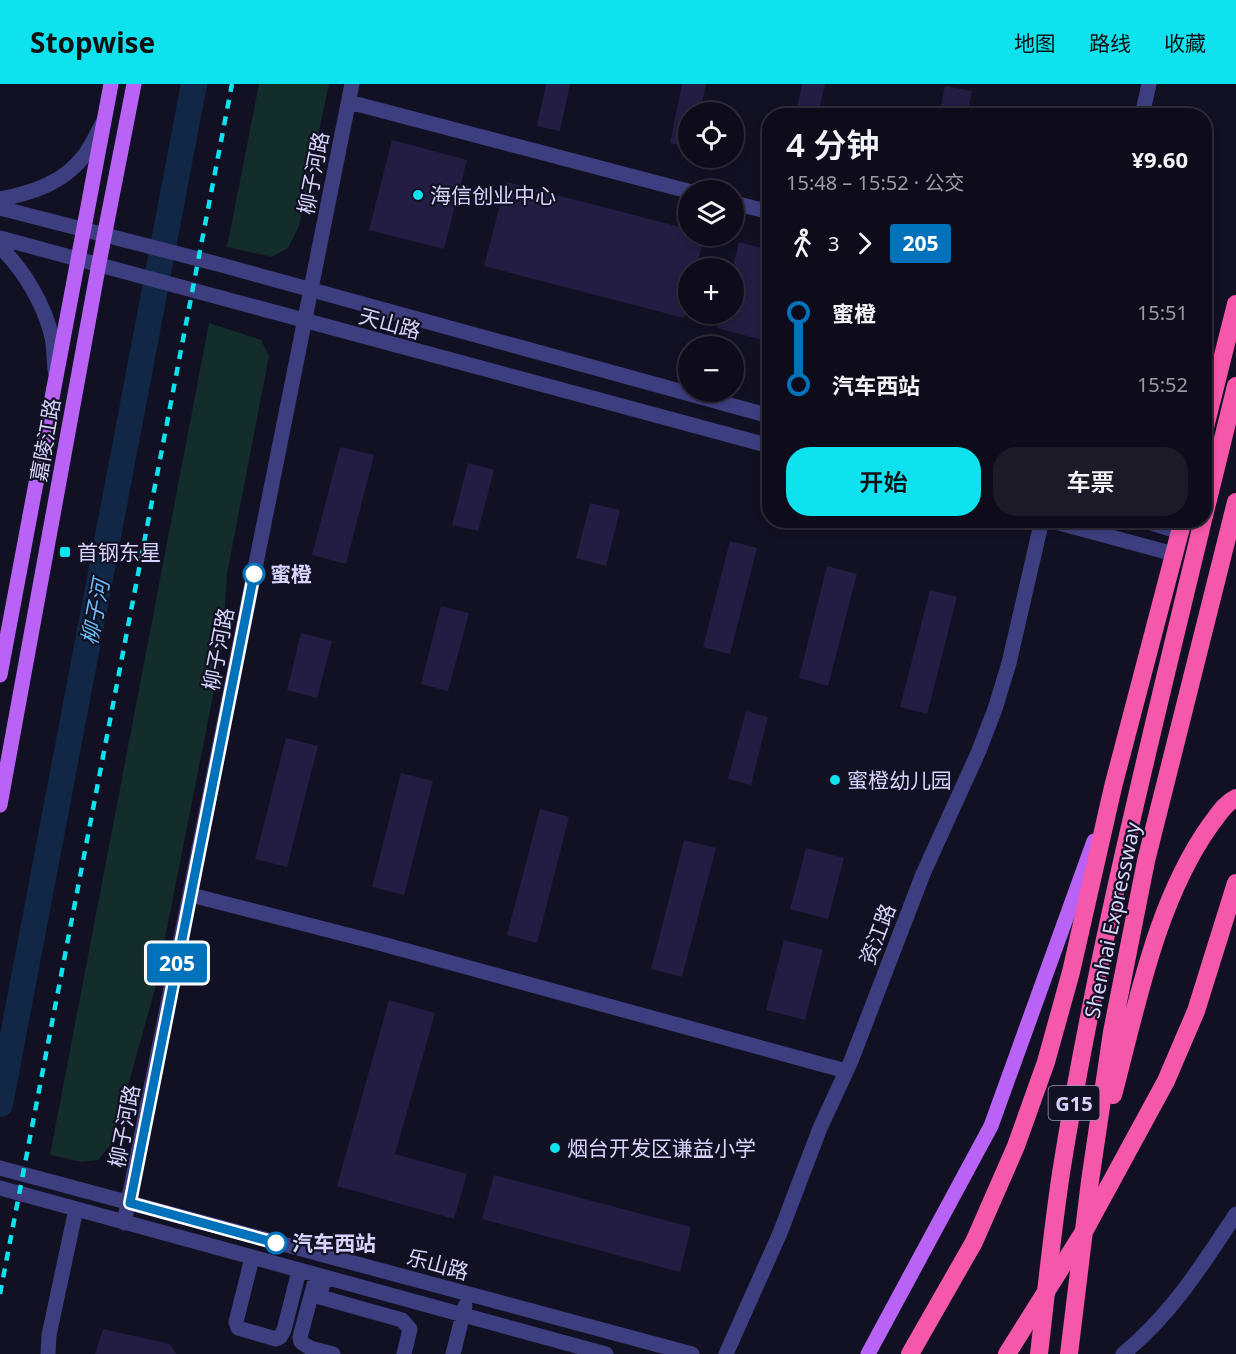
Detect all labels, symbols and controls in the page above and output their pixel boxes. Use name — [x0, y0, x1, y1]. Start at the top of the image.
text: Stopwise — [30, 23, 155, 61]
text: 地图 — [1014, 29, 1056, 57]
text: 路线 — [1089, 29, 1131, 57]
text: 收藏 — [1164, 29, 1206, 57]
map controls — [678, 102, 744, 402]
button: locate — [678, 102, 744, 168]
text: 4 分钟 — [786, 122, 879, 167]
street label: 柳子河路 — [291, 129, 335, 217]
text: ¥9.60 — [1131, 144, 1188, 174]
text: 15:48 – 15:52 · 公交 — [786, 169, 964, 196]
button: layers — [678, 180, 744, 246]
place label: 海信创业中心 — [430, 181, 556, 209]
marker: 海信创业中心 — [411, 188, 425, 202]
icon: walk — [786, 227, 819, 260]
icon: forward — [848, 227, 881, 260]
text: 205 — [902, 229, 939, 257]
text: 3 — [828, 230, 839, 257]
button: + — [678, 258, 744, 324]
text: 蜜橙 — [832, 298, 876, 328]
text: 15:51 — [1137, 299, 1188, 326]
street label: 天山路 — [356, 301, 424, 345]
button: − — [678, 336, 744, 402]
text: 汽车西站 — [832, 370, 920, 400]
text: 15:52 — [1137, 371, 1188, 398]
street label: 嘉陵江路 — [24, 396, 66, 484]
button: 开始 — [786, 447, 981, 516]
button: 车票 — [993, 447, 1188, 516]
place label: 首钢东星 — [77, 538, 161, 566]
marker: 首钢东星 — [58, 545, 72, 559]
place label: 蜜橙 — [270, 560, 312, 588]
marker: 蜜橙 — [243, 563, 265, 585]
water label: 柳子河 — [73, 573, 116, 647]
street label: 柳子河路 — [196, 605, 240, 693]
place label: 蜜橙幼儿园 — [847, 766, 952, 794]
marker: 蜜橙幼儿园 — [828, 773, 842, 787]
street label: Shenhai Expressway — [1078, 819, 1147, 1021]
street label: 资江路 — [853, 900, 901, 968]
line badge: 205 — [142, 944, 212, 982]
text: 205 — [159, 949, 195, 977]
street label: 柳子河路 — [102, 1082, 146, 1170]
road number: G15 — [1048, 1086, 1100, 1120]
place label: 烟台开发区谦益小学 — [567, 1134, 756, 1162]
marker: 烟台开发区谦益小学 — [548, 1141, 562, 1155]
place label: 汽车西站 — [292, 1229, 376, 1257]
marker: 汽车西站 — [265, 1232, 287, 1254]
street label: 乐山路 — [404, 1242, 472, 1286]

